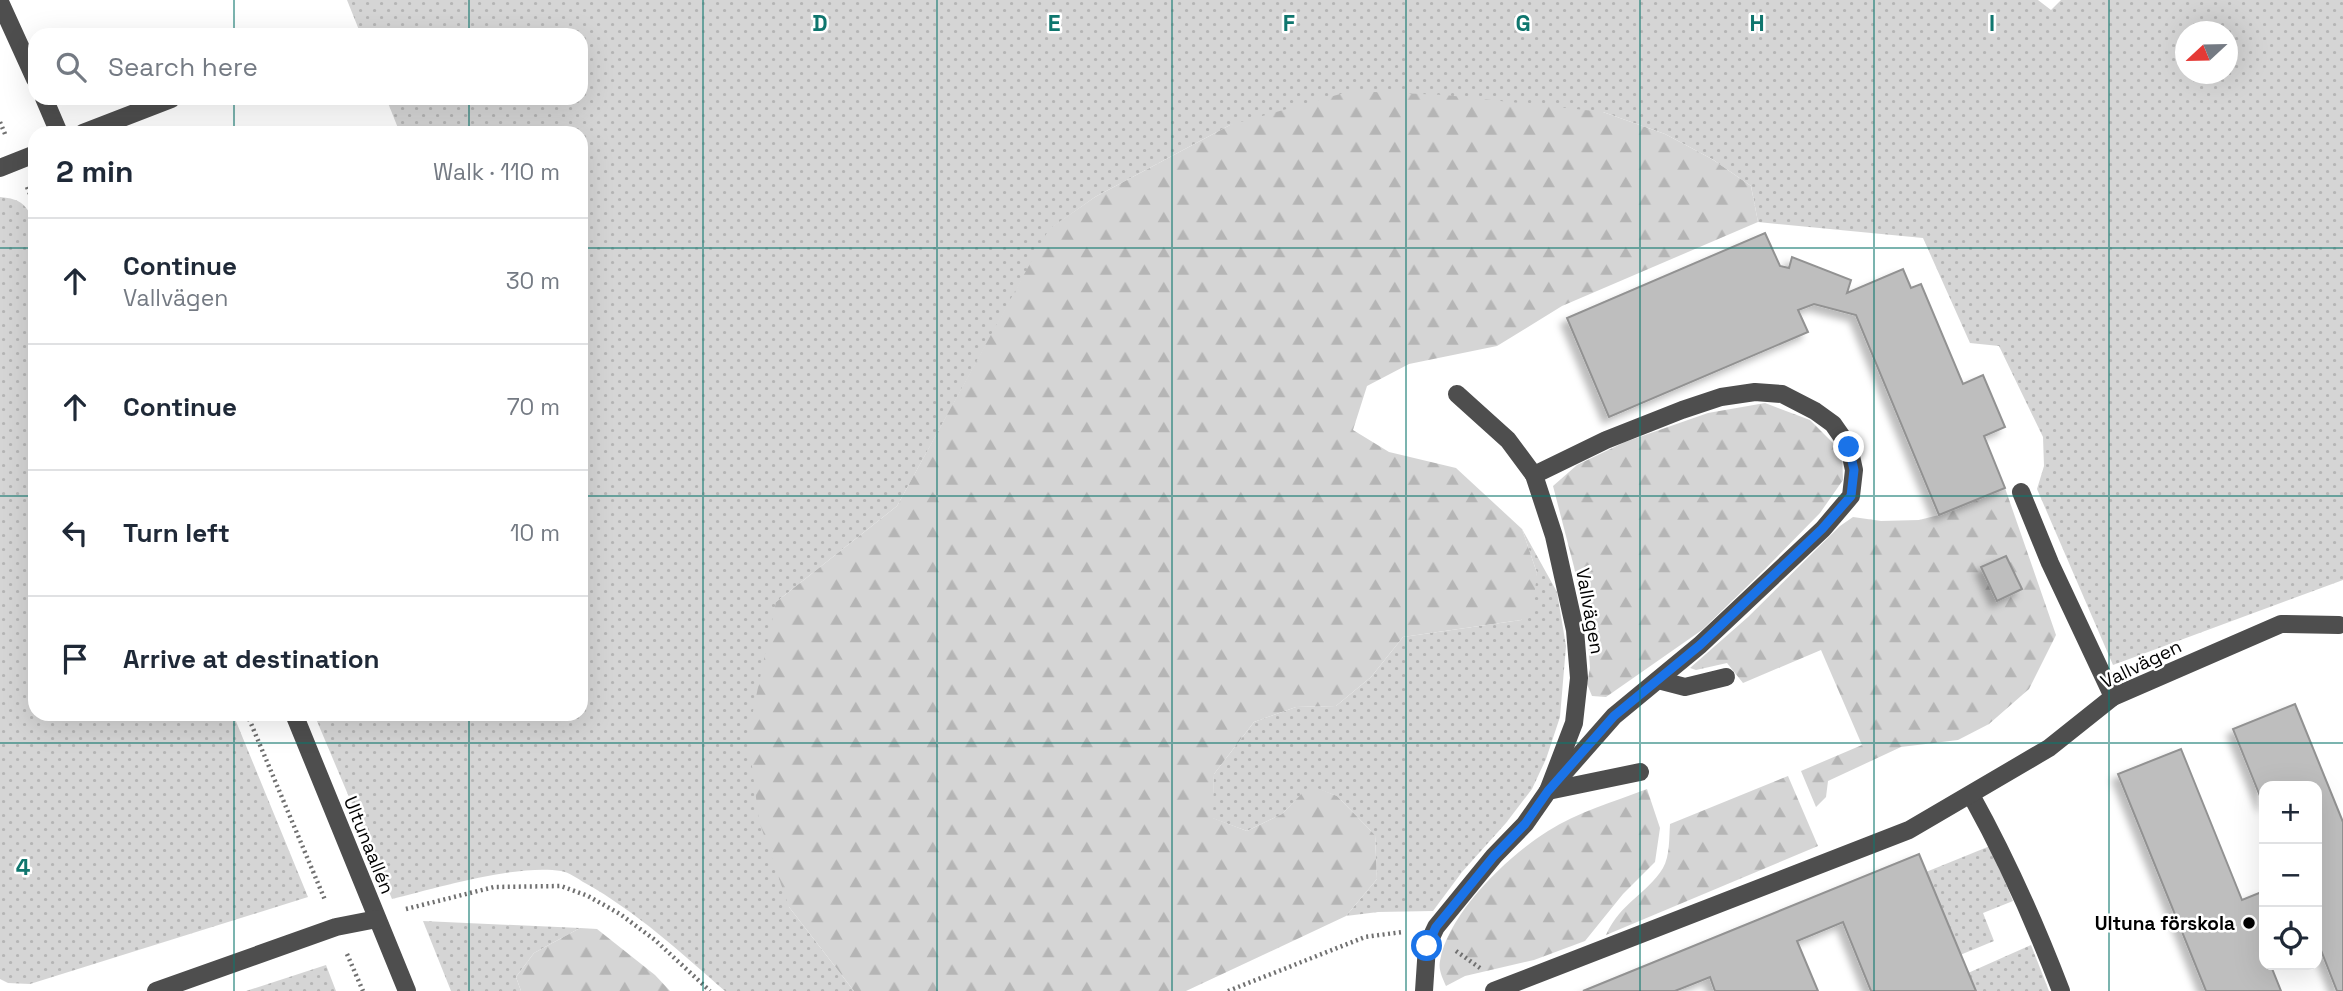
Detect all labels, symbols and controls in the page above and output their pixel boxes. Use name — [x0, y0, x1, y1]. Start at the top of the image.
text: D — [812, 8, 828, 38]
text: E — [1048, 8, 1060, 38]
text: F — [1283, 8, 1295, 38]
text: G — [1515, 8, 1531, 38]
text: H — [1749, 8, 1765, 38]
text: I — [1989, 8, 1995, 38]
north arrow — [2175, 21, 2238, 84]
search box — [28, 28, 588, 105]
icon: search — [52, 48, 90, 86]
text: Search here — [108, 50, 258, 84]
text: 2 min — [56, 152, 134, 191]
text: Walk · 110 m — [433, 157, 560, 187]
text: Continue — [123, 249, 237, 283]
icon: ahead — [56, 262, 94, 300]
text: 30 m — [506, 266, 560, 296]
text: Vallvägen — [123, 283, 228, 313]
icon: ahead — [56, 388, 94, 426]
text: Continue — [123, 390, 237, 424]
text: 70 m — [507, 392, 560, 422]
route end — [1833, 431, 1864, 462]
icon: left — [56, 514, 94, 552]
text: Turn left — [123, 516, 230, 550]
text: 10 m — [510, 518, 560, 548]
street label: Vallvägen — [1570, 566, 1610, 656]
street label: Vallvägen — [2096, 634, 2186, 694]
icon: arrive — [56, 640, 94, 678]
text: Arrive at destination — [123, 642, 380, 676]
map controls — [2259, 781, 2322, 970]
button: + — [2259, 781, 2322, 844]
street label: Ultunaallén — [338, 792, 400, 898]
button: − — [2259, 844, 2322, 907]
text: 4 — [16, 852, 31, 882]
button: locate — [2259, 907, 2322, 970]
place label: Ultuna förskola — [2095, 911, 2235, 936]
marker: Ultuna förskola — [2241, 915, 2257, 931]
route start — [1411, 930, 1442, 961]

